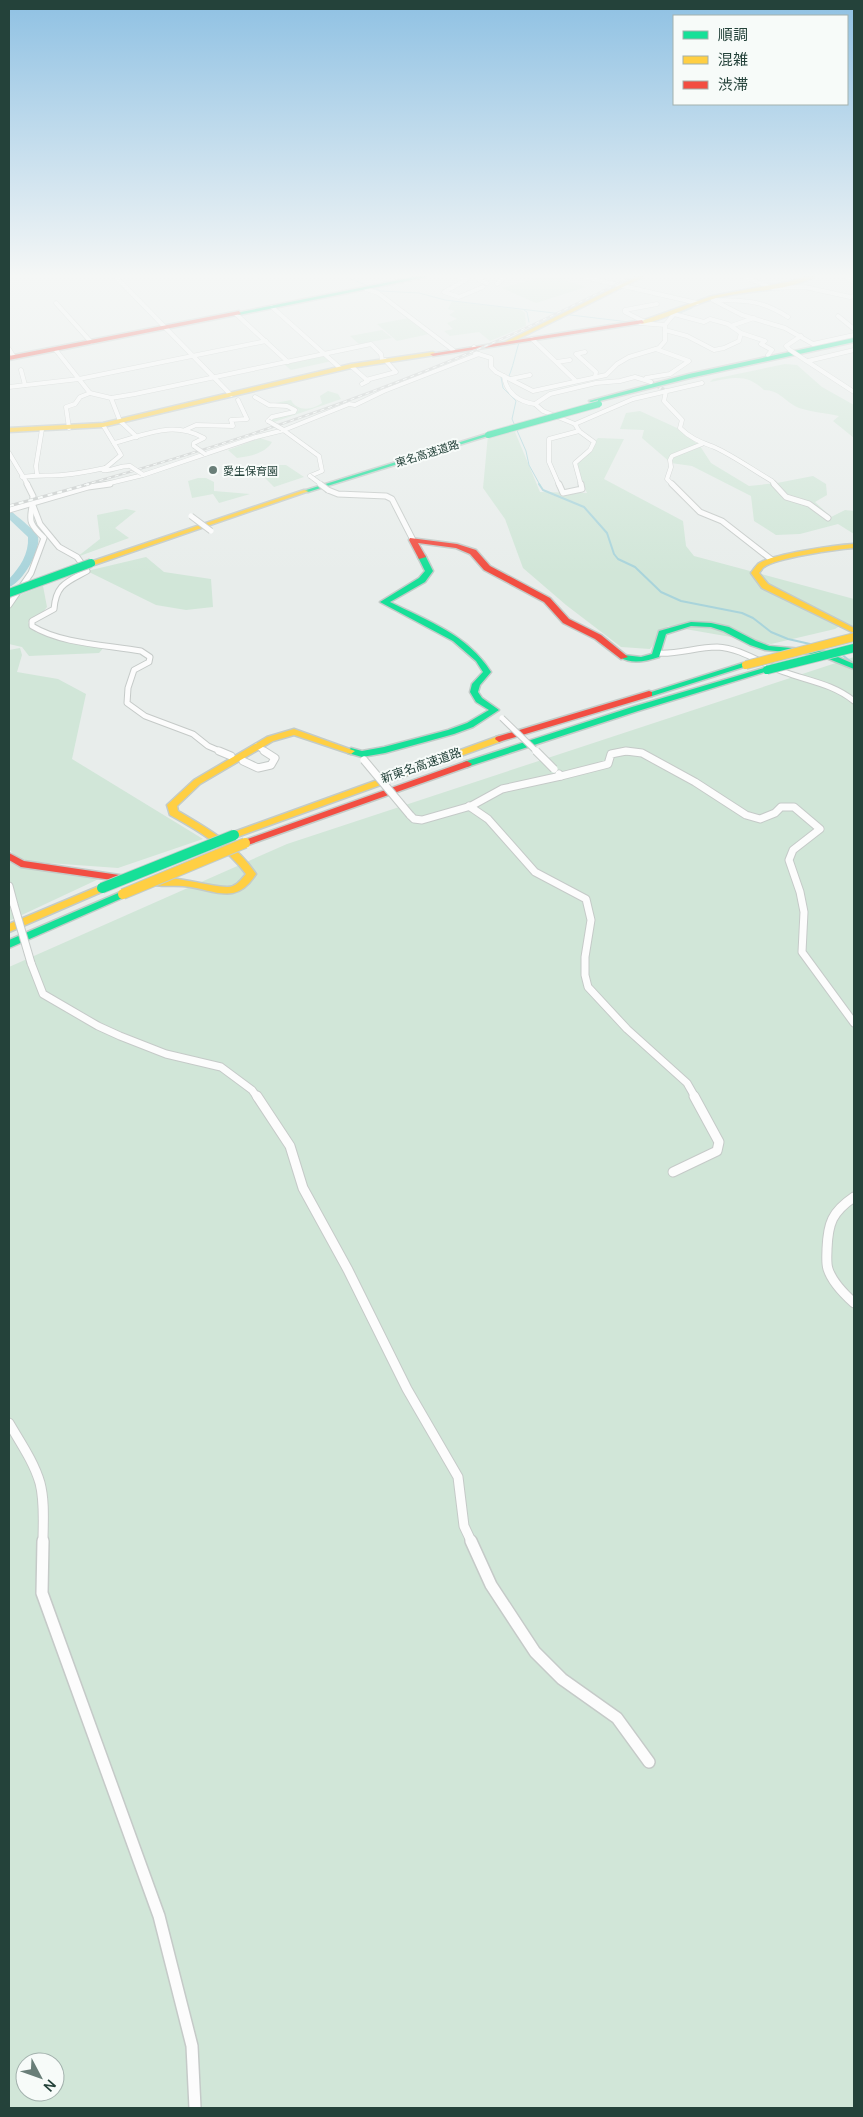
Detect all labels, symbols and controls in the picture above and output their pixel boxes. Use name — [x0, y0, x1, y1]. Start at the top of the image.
legend — [673, 15, 848, 105]
text: 順調 — [718, 24, 748, 45]
text: 混雑 — [718, 49, 748, 70]
text: 渋滞 — [718, 74, 748, 95]
street label: 東名高速道路 — [393, 436, 461, 470]
place label: 愛生保育園 — [223, 463, 278, 478]
marker: 愛生保育園 — [207, 464, 219, 476]
street label: 新東名高速道路 — [379, 743, 463, 787]
north arrow — [15, 2052, 65, 2102]
text: N — [40, 2076, 61, 2096]

